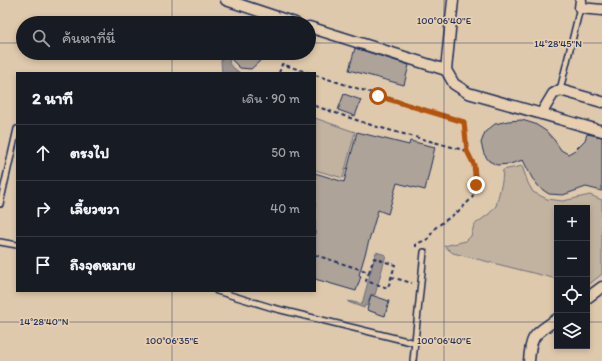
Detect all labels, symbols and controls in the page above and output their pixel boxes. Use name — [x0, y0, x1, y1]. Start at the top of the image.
text: 100°06'40"E — [417, 14, 472, 27]
search box — [16, 16, 316, 60]
icon: search — [30, 27, 52, 49]
text: ค้นหาที่นี่ — [62, 29, 115, 47]
text: 14°28'45"N — [534, 37, 582, 50]
route start — [369, 87, 387, 105]
text: 2 นาที — [32, 88, 73, 108]
text: เดิน · 90 m — [242, 91, 300, 106]
icon: ahead — [32, 142, 54, 164]
text: ตรงไป — [70, 144, 109, 162]
text: 50 m — [271, 145, 300, 160]
route end — [467, 176, 485, 194]
icon: right — [32, 198, 54, 220]
text: เลี้ยวขวา — [70, 200, 120, 218]
text: 40 m — [270, 201, 300, 216]
map controls — [554, 205, 590, 349]
button: + — [554, 205, 590, 241]
button: − — [554, 241, 590, 277]
icon: arrive — [32, 254, 54, 276]
text: ถึงจุดหมาย — [70, 256, 136, 274]
button: locate — [554, 277, 590, 313]
button: layers — [554, 313, 590, 349]
text: 14°28'40"N — [20, 315, 69, 328]
text: 100°06'35"E — [145, 334, 199, 347]
text: 100°06'40"E — [417, 334, 472, 347]

